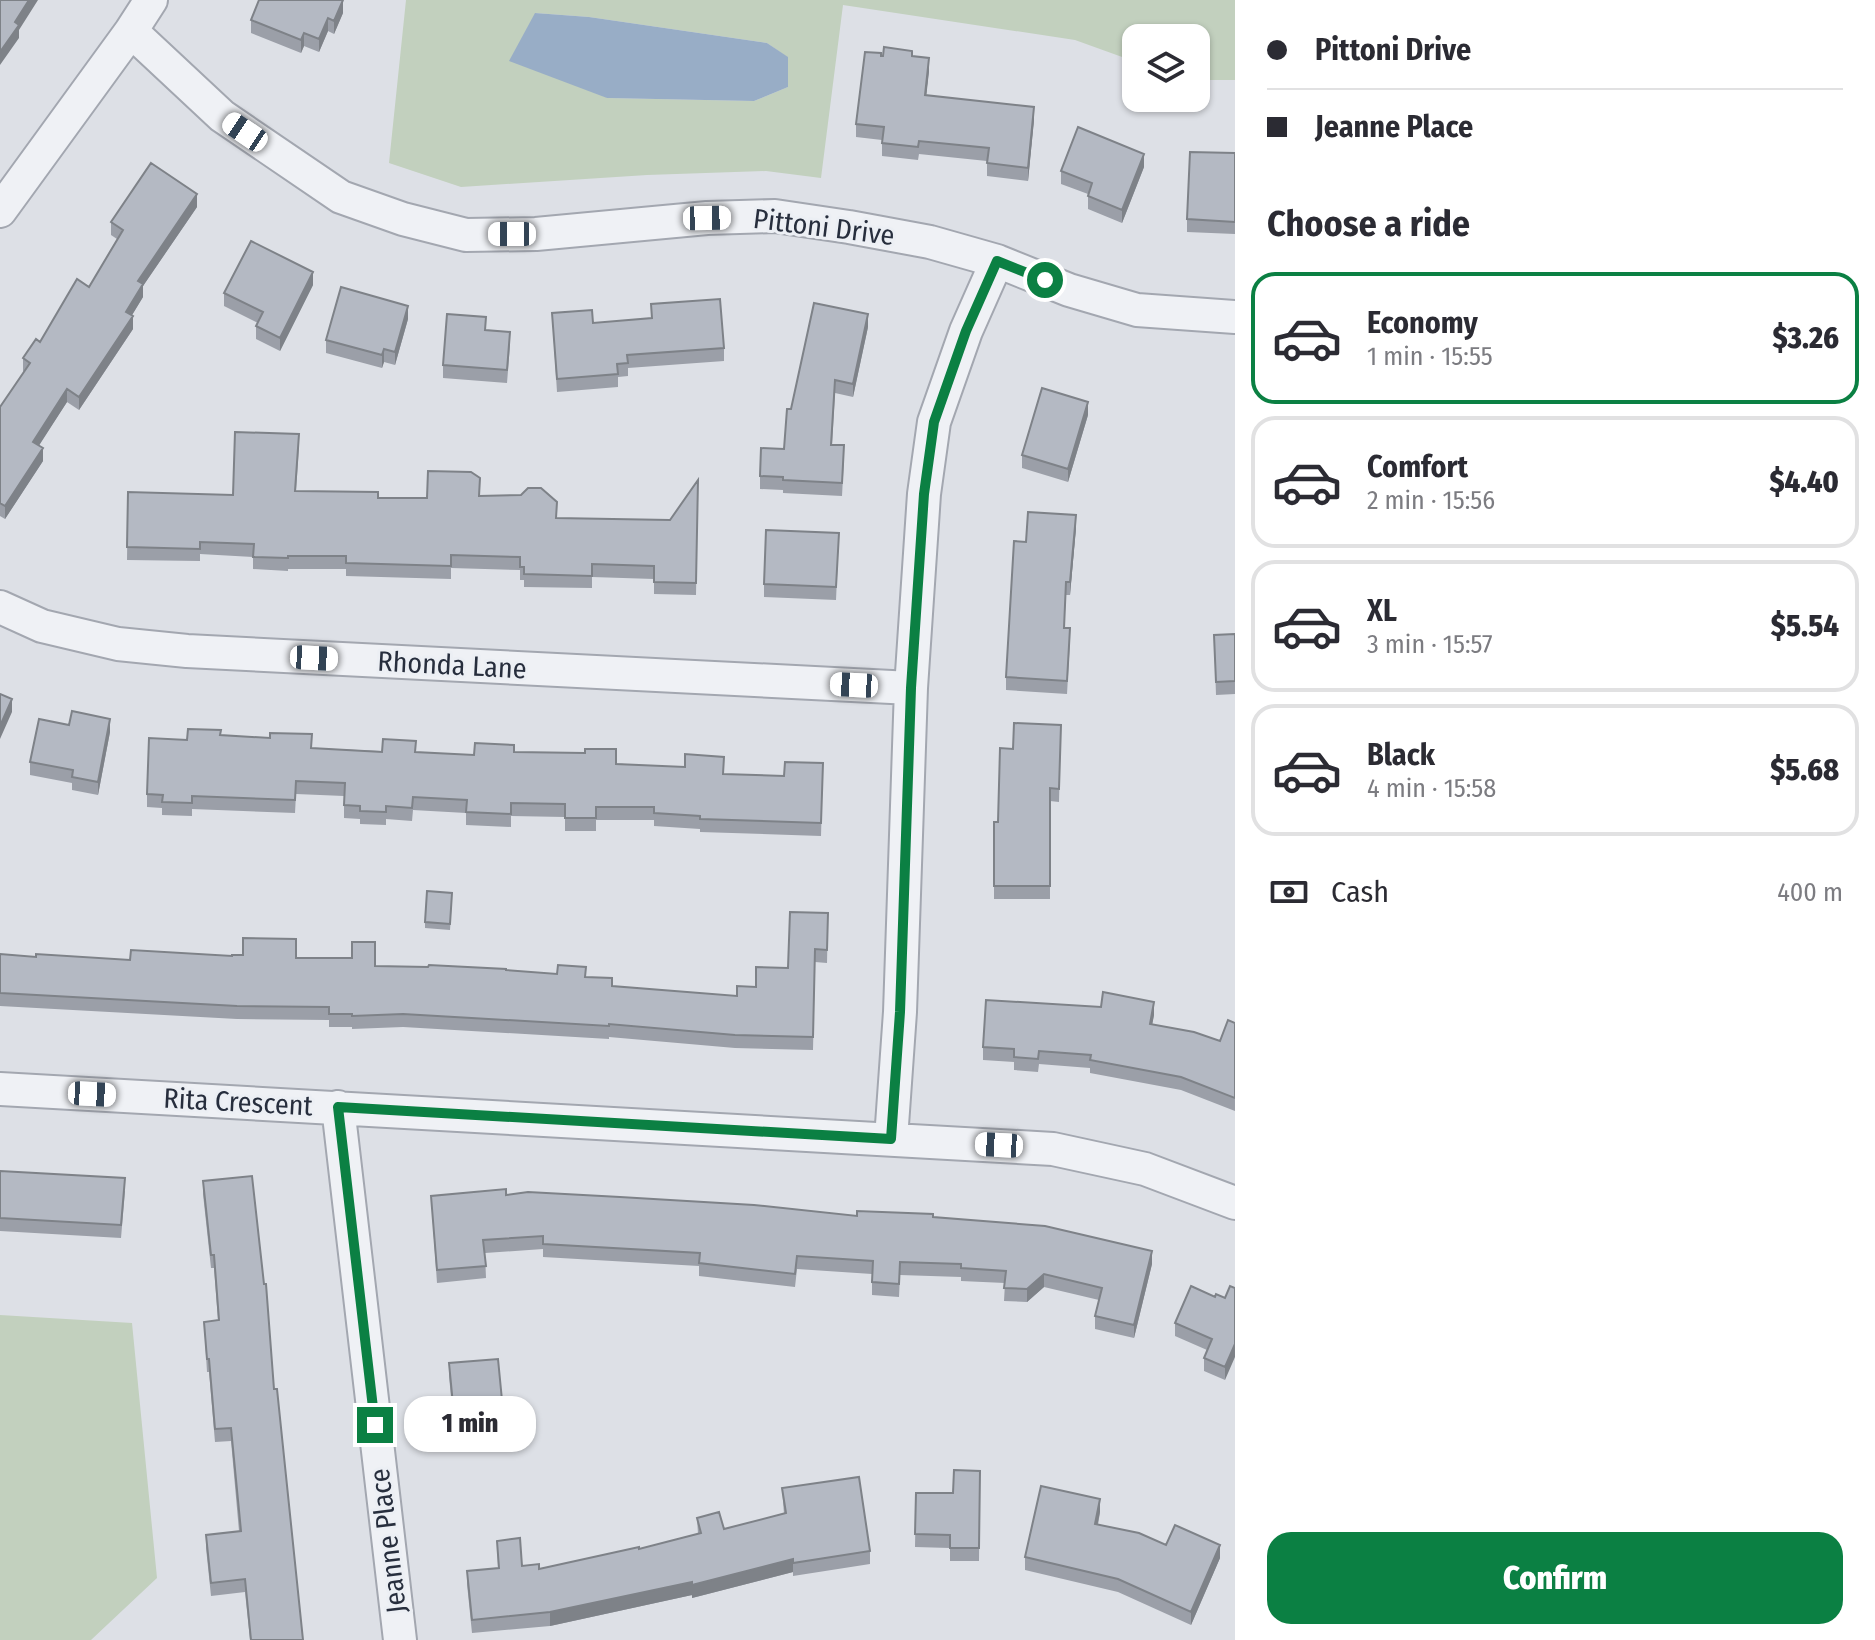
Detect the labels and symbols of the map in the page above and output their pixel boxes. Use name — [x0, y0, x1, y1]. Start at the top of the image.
car — [218, 109, 272, 155]
street label: Pittoni Drive — [752, 202, 896, 252]
car — [683, 206, 731, 230]
car — [488, 222, 536, 246]
route start — [1027, 262, 1063, 298]
car — [289, 645, 339, 671]
street label: Rhonda Lane — [377, 645, 527, 685]
car — [829, 672, 879, 698]
car — [67, 1081, 117, 1107]
street label: Rita Crescent — [163, 1082, 314, 1122]
car — [974, 1132, 1024, 1158]
callout: 1 min — [403, 1397, 535, 1453]
route end — [357, 1407, 393, 1443]
street label: Jeanne Place — [363, 1467, 413, 1615]

